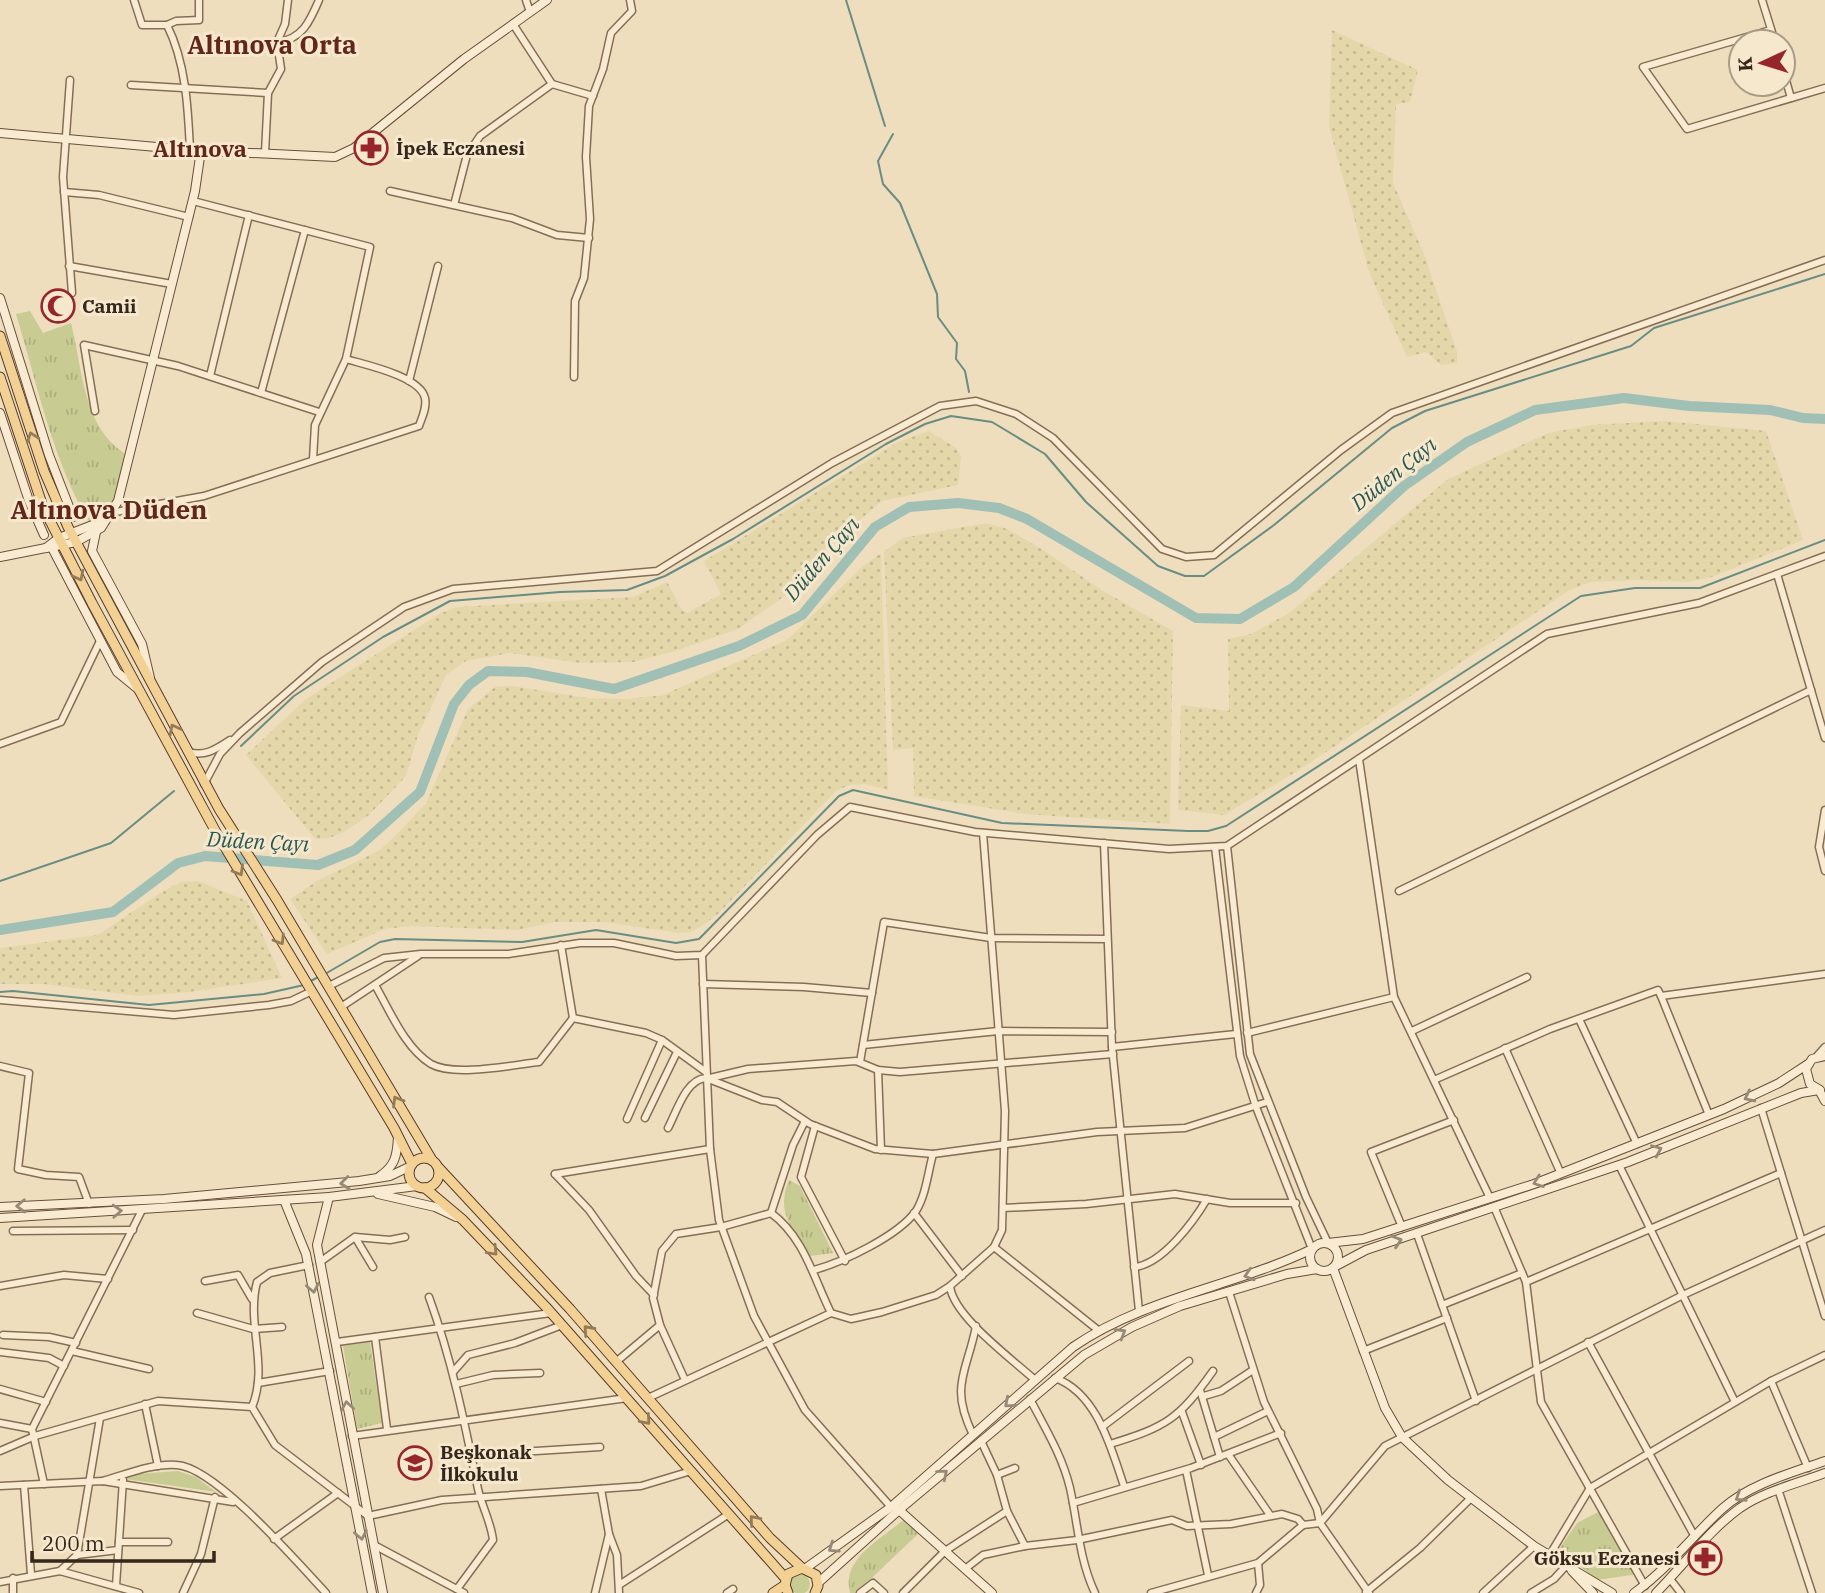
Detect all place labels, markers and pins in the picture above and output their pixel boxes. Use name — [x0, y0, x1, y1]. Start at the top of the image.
pharmacy icon: İpek Eczanesi — [352, 129, 390, 167]
place label: İpek Eczanesi — [396, 136, 525, 160]
mosque icon: Camii — [39, 287, 77, 325]
place label: Camii — [82, 294, 136, 318]
place label: Beşkonak İlkokulu — [440, 1440, 532, 1486]
school or university icon: Beşkonak İlkokulu — [396, 1444, 434, 1482]
pharmacy icon: Göksu Eczanesi — [1686, 1539, 1724, 1577]
place label: Göksu Eczanesi — [1534, 1546, 1680, 1570]

